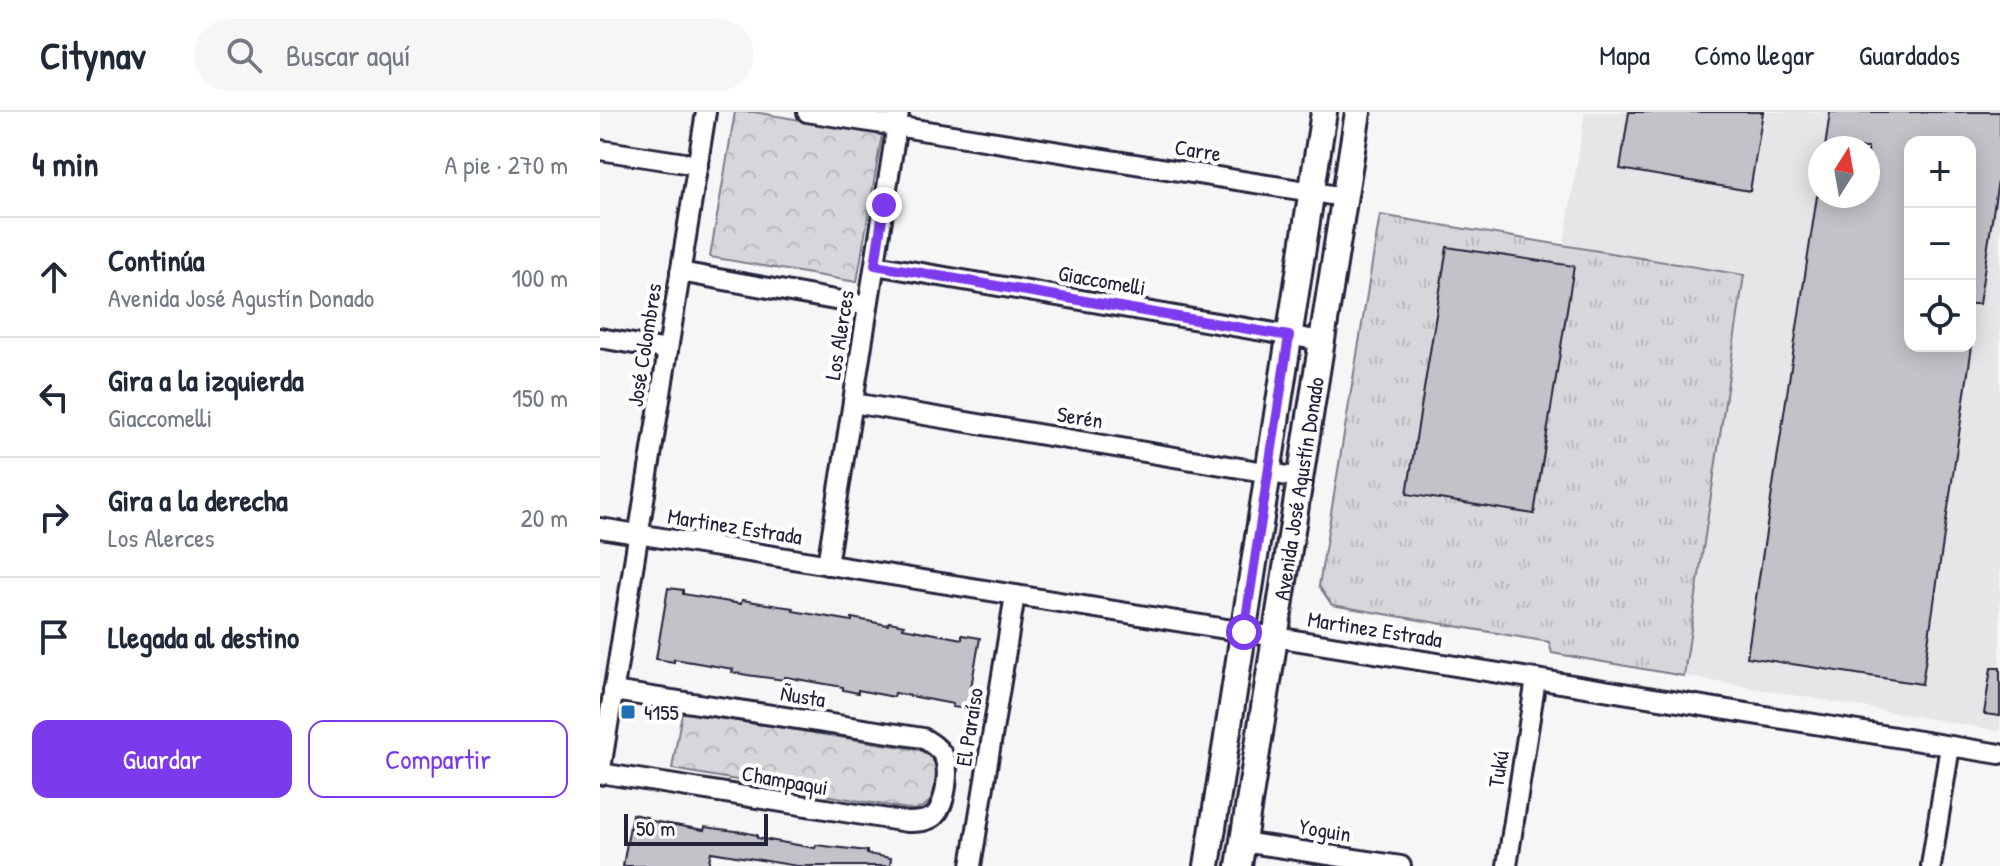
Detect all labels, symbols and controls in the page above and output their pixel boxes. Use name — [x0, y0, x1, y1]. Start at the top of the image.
search box — [194, 19, 754, 91]
text: Citynav — [40, 29, 146, 81]
icon: search — [222, 33, 266, 77]
text: Buscar aquí — [286, 35, 411, 75]
text: Mapa — [1599, 36, 1650, 74]
text: Cómo llegar — [1694, 36, 1815, 74]
text: Guardados — [1859, 36, 1960, 74]
street label: Carre — [1173, 132, 1223, 168]
north arrow — [1808, 136, 1880, 208]
map controls — [1904, 136, 1976, 352]
button: + — [1904, 136, 1976, 208]
text: 4 min — [32, 141, 99, 187]
text: A pie · 270 m — [445, 147, 568, 182]
route end — [866, 187, 902, 223]
button: − — [1904, 208, 1976, 280]
text: Continúa — [108, 240, 204, 280]
icon: ahead — [32, 255, 76, 299]
street label: Giaccomelli — [1056, 258, 1148, 302]
text: 100 m — [512, 260, 568, 295]
text: Avenida José Agustín Donado — [108, 280, 374, 315]
button: locate — [1904, 280, 1976, 352]
street label: José Colombres — [619, 281, 669, 409]
street label: Los Alerces — [817, 288, 861, 382]
text: Gira a la izquierda — [108, 360, 304, 400]
icon: left — [32, 375, 76, 419]
street label: Avenida José Agustín Donado — [1266, 375, 1331, 602]
text: 150 m — [512, 380, 568, 415]
street label: Serén — [1055, 399, 1105, 435]
text: Giaccomelli — [108, 400, 212, 435]
text: Gira a la derecha — [108, 480, 288, 520]
icon: right — [32, 495, 76, 539]
text: 20 m — [521, 500, 568, 535]
street label: Martinez Estrada — [666, 501, 805, 552]
text: Los Alerces — [108, 520, 215, 555]
street label: Martinez Estrada — [1306, 604, 1445, 655]
route start — [1226, 614, 1262, 650]
icon: arrive — [32, 615, 76, 659]
text: Llegada al destino — [108, 617, 299, 657]
street label: Ñusta — [778, 678, 828, 714]
street label: El Paraíso — [948, 685, 990, 768]
place label: 4155 — [644, 697, 679, 727]
marker: 4155 — [619, 703, 637, 721]
button: Guardar — [32, 720, 292, 798]
button: Compartir — [308, 720, 568, 798]
street label: Tukú — [1480, 748, 1516, 790]
street label: Champaqui — [740, 758, 830, 802]
scale bar — [624, 810, 768, 846]
street label: Yoguin — [1297, 811, 1353, 849]
text: 50 m — [636, 813, 675, 843]

